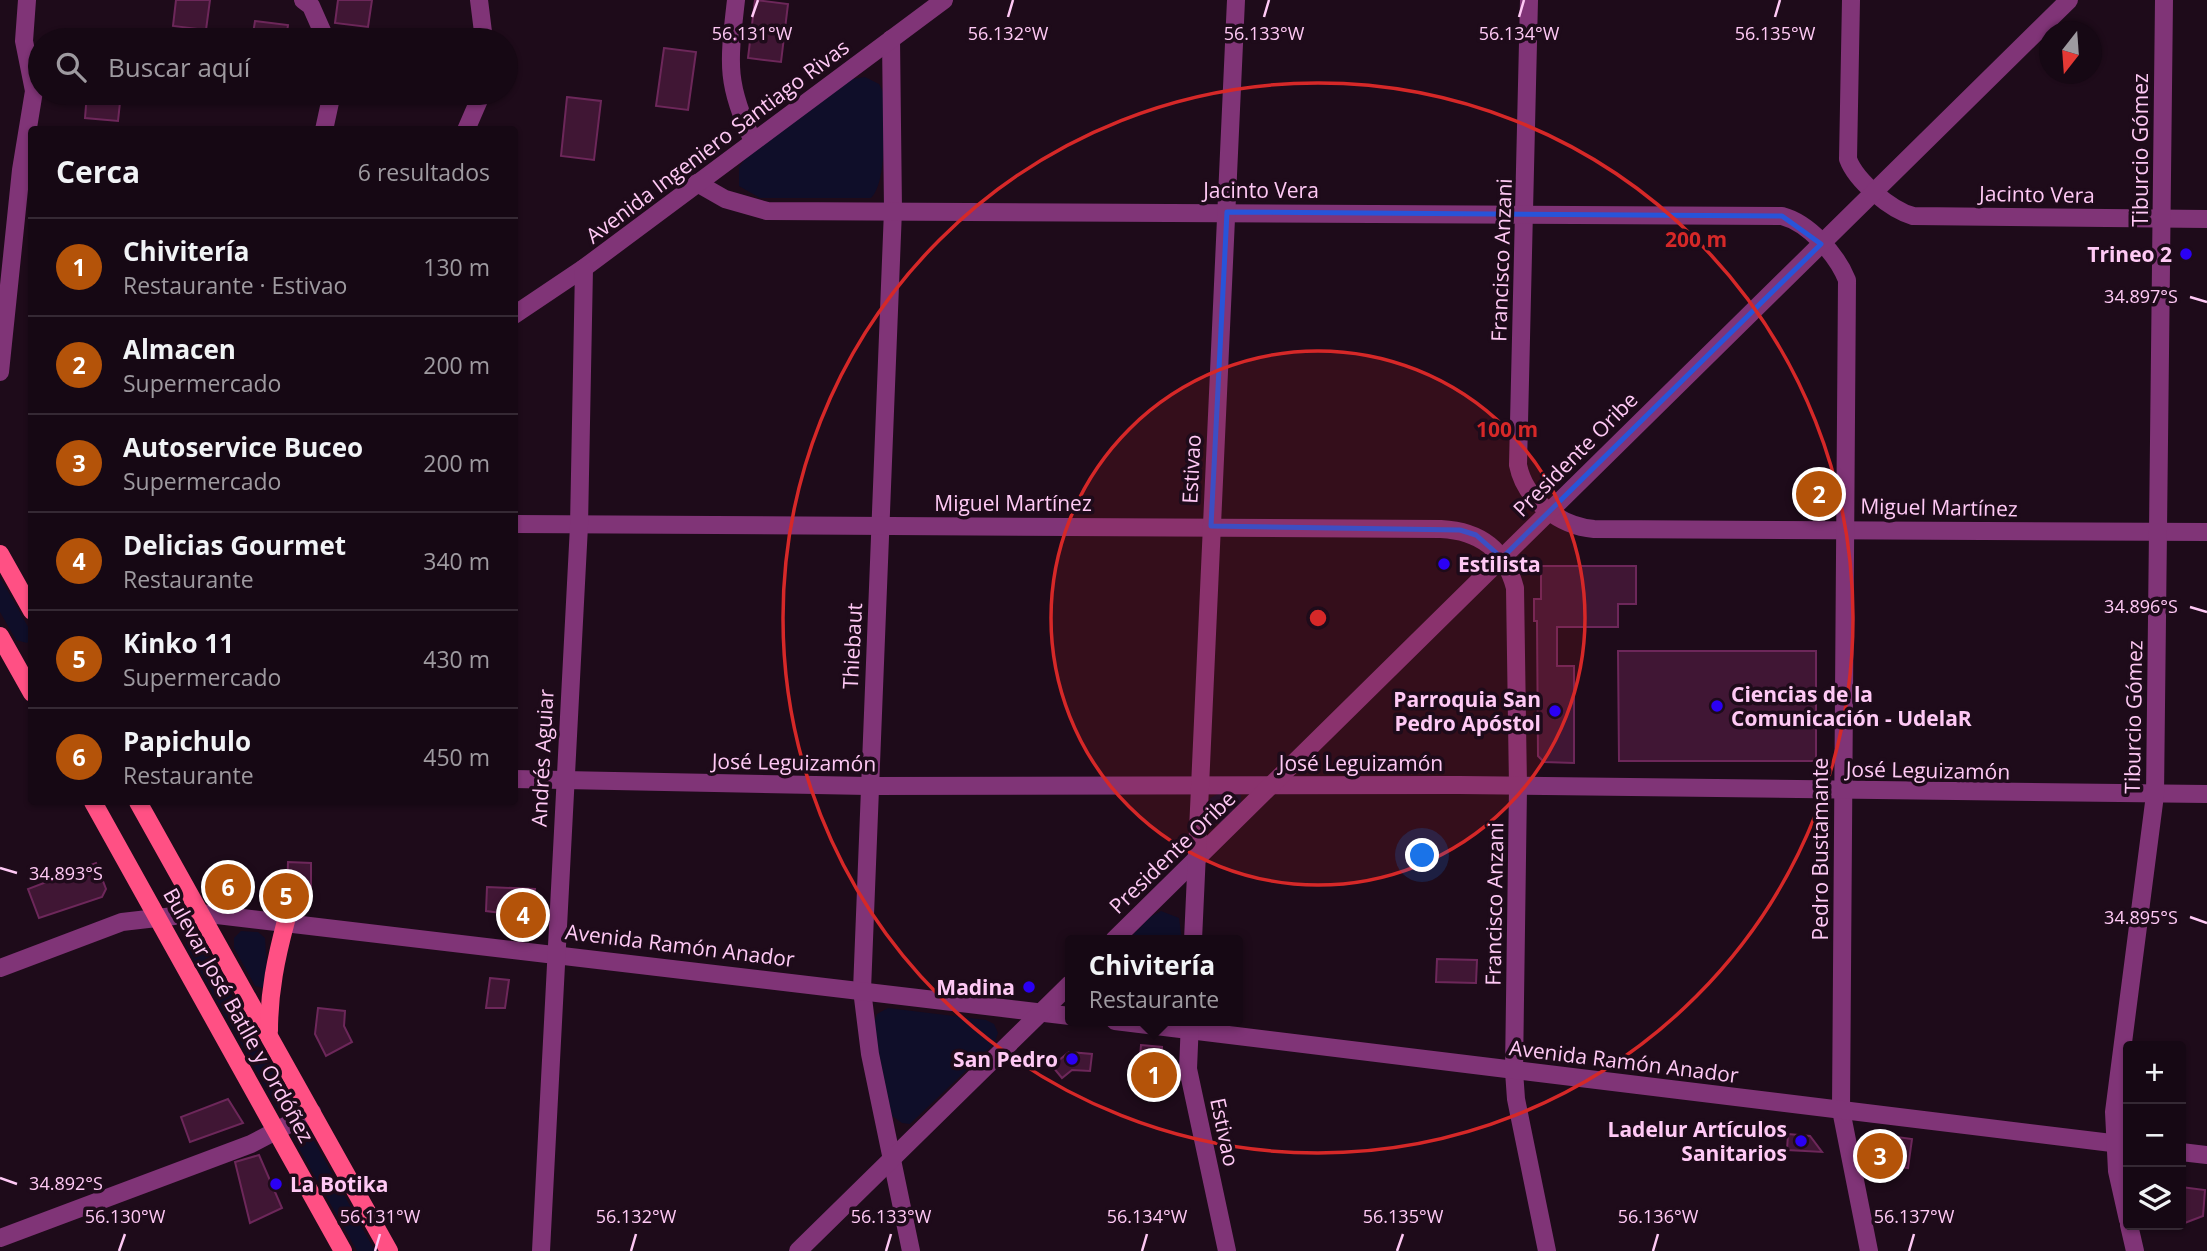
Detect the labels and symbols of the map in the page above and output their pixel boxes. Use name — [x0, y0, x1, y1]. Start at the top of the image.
text: 56.131°W — [712, 21, 793, 45]
text: 56.132°W — [968, 21, 1049, 45]
text: 56.133°W — [1224, 21, 1305, 45]
text: 56.134°W — [1479, 21, 1560, 45]
text: 56.135°W — [1735, 21, 1816, 45]
north arrow — [2039, 21, 2102, 84]
street label: Avenida Ingeniero Santiago Rivas — [580, 33, 854, 249]
street label: Tiburcio Gómez — [2126, 73, 2154, 227]
street label: Jacinto Vera — [1201, 176, 1319, 204]
street label: Francisco Anzani — [1484, 178, 1518, 342]
street label: Jacinto Vera — [1977, 179, 2095, 209]
text: 200 m — [1665, 225, 1727, 253]
place label: Trineo 2 — [2087, 240, 2172, 268]
marker: Trineo 2 — [2178, 246, 2194, 262]
text: 34.897°S — [2104, 284, 2178, 308]
street label: Presidente Oribe — [1507, 386, 1643, 522]
text: 100 m — [1476, 415, 1538, 443]
street label: Estivao — [1175, 434, 1207, 504]
pin: 2 — [1796, 468, 1842, 520]
street label: Miguel Martínez — [934, 489, 1092, 517]
street label: Miguel Martínez — [1860, 492, 2018, 522]
place label: Estilista — [1458, 550, 1541, 578]
marker: Estilista — [1436, 556, 1452, 572]
text: 34.896°S — [2104, 594, 2178, 618]
street label: Thiebaut — [836, 602, 868, 690]
centre of rings — [1306, 606, 1330, 630]
street label: Tiburcio Gómez — [2118, 640, 2148, 794]
place label: Ciencias de la Comunicación - UdelaR — [1731, 680, 1972, 732]
place label: Parroquia San Pedro Apóstol — [1393, 685, 1541, 737]
street label: Andrés Aguiar — [524, 688, 560, 828]
marker: Ciencias de la Comunicación - UdelaR — [1709, 698, 1725, 714]
marker: Parroquia San Pedro Apóstol — [1547, 703, 1563, 719]
street label: José Leguizamón — [710, 747, 876, 777]
street label: José Leguizamón — [1277, 749, 1443, 777]
street label: José Leguizamón — [1844, 755, 2010, 785]
street label: Pedro Bustamante — [1806, 758, 1834, 940]
street label: Presidente Oribe — [1103, 784, 1241, 920]
street label: Francisco Anzani — [1479, 822, 1509, 986]
your location — [1405, 838, 1439, 872]
text: 34.893°S — [29, 861, 103, 885]
pin: 6 — [205, 861, 251, 913]
pin: 5 — [263, 870, 309, 922]
street label: Bulevar José Batlle y Ordóñez — [157, 883, 321, 1147]
pin: 4 — [500, 889, 546, 941]
text: 34.895°S — [2104, 905, 2178, 929]
street label: Avenida Ramón Anador — [564, 917, 797, 973]
place label: Madina — [936, 973, 1015, 1001]
marker: Madina — [1021, 979, 1037, 995]
street label: Avenida Ramón Anador — [1508, 1033, 1741, 1089]
place label: San Pedro — [953, 1045, 1058, 1073]
pin: 1 — [1131, 1049, 1177, 1101]
marker: San Pedro — [1064, 1051, 1080, 1067]
street label: Estivao — [1204, 1095, 1246, 1169]
place label: Ladelur Artículos Sanitarios — [1608, 1115, 1787, 1167]
pin: 3 — [1857, 1130, 1903, 1182]
marker: Ladelur Artículos Sanitarios — [1793, 1133, 1809, 1149]
place label: La Botika — [290, 1170, 388, 1198]
text: 34.892°S — [29, 1171, 103, 1195]
marker: La Botika — [268, 1176, 284, 1192]
text: 56.130°W — [85, 1204, 166, 1228]
text: 56.131°W — [340, 1204, 421, 1228]
text: 56.132°W — [596, 1204, 677, 1228]
text: 56.133°W — [851, 1204, 932, 1228]
text: 56.134°W — [1107, 1204, 1188, 1228]
text: 56.135°W — [1363, 1204, 1444, 1228]
text: 56.136°W — [1618, 1204, 1699, 1228]
text: 56.137°W — [1874, 1204, 1955, 1228]

